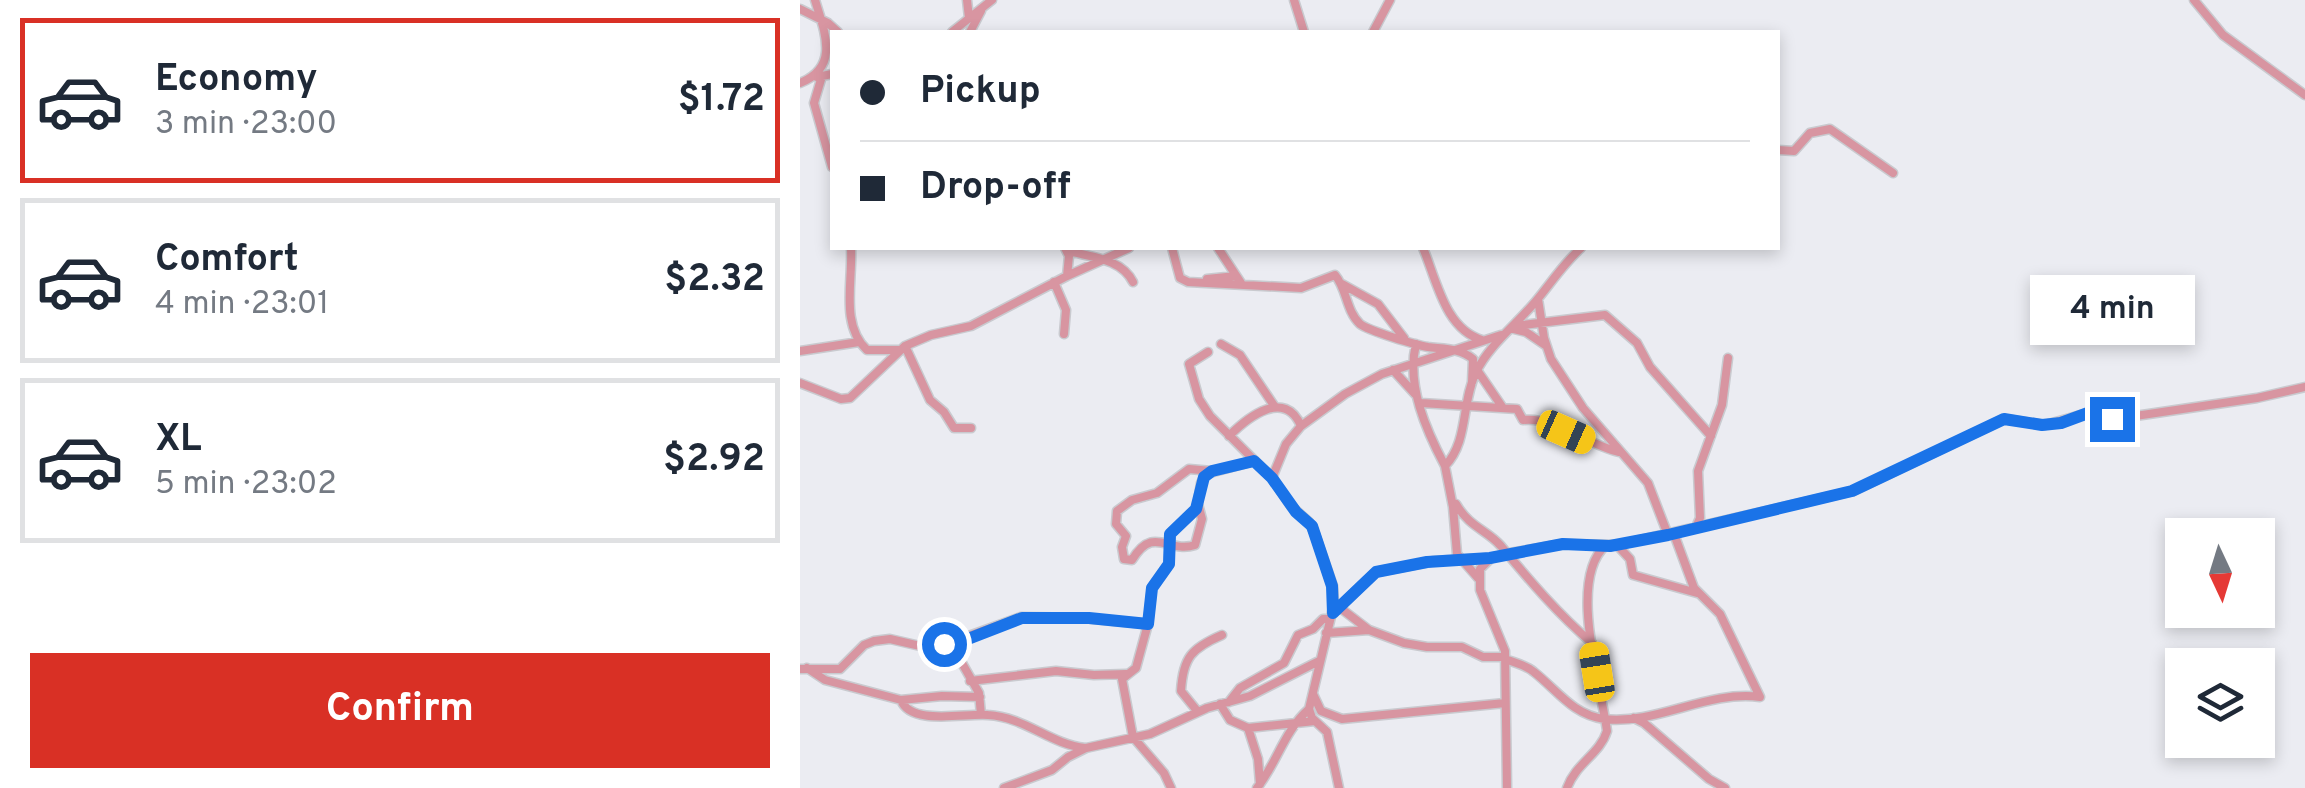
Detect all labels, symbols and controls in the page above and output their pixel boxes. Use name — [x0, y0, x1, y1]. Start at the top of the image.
icon: car — [35, 56, 125, 146]
text: Economy — [155, 56, 317, 105]
text: Pickup — [920, 68, 1041, 117]
text: $1.72 — [678, 76, 765, 125]
text: 3 min · 23:00 — [155, 105, 337, 145]
text: Drop-off — [920, 164, 1071, 213]
icon: car — [35, 236, 125, 326]
text: Comfort — [155, 236, 299, 285]
text: $2.32 — [664, 256, 765, 305]
callout: 4 min — [2030, 274, 2194, 344]
text: 4 min · 23:01 — [155, 285, 329, 325]
text: 4 min — [2070, 290, 2155, 330]
route end — [2090, 397, 2135, 442]
car — [1532, 406, 1600, 458]
icon: car — [35, 416, 125, 506]
text: XL — [155, 416, 202, 465]
text: $2.92 — [663, 436, 765, 485]
text: 5 min · 23:02 — [155, 465, 337, 505]
north arrow — [2165, 518, 2275, 628]
map controls — [2165, 518, 2275, 758]
route start — [922, 622, 967, 667]
car — [1577, 640, 1617, 704]
button: layers — [2165, 648, 2275, 758]
button: Confirm — [30, 653, 770, 768]

